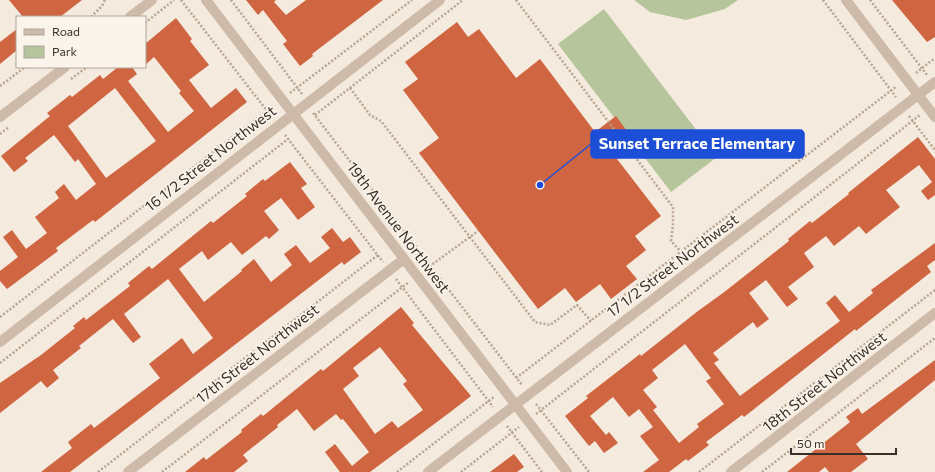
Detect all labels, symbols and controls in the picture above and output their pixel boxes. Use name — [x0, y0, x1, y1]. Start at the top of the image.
legend — [16, 16, 146, 68]
text: Road — [52, 24, 80, 38]
text: Park — [52, 44, 78, 58]
street label: 16 1/2 Street Northwest — [141, 101, 279, 215]
callout: Sunset Terrace Elementary — [591, 130, 804, 158]
text: Sunset Terrace Elementary — [599, 133, 795, 152]
street label: 19th Avenue Northwest — [344, 158, 454, 296]
street label: 17 1/2 Street Northwest — [603, 210, 741, 320]
street label: 17th Street Northwest — [192, 300, 322, 406]
street label: 18th Street Northwest — [759, 327, 889, 435]
scale bar — [791, 430, 896, 456]
text: 50 m — [797, 436, 825, 450]

